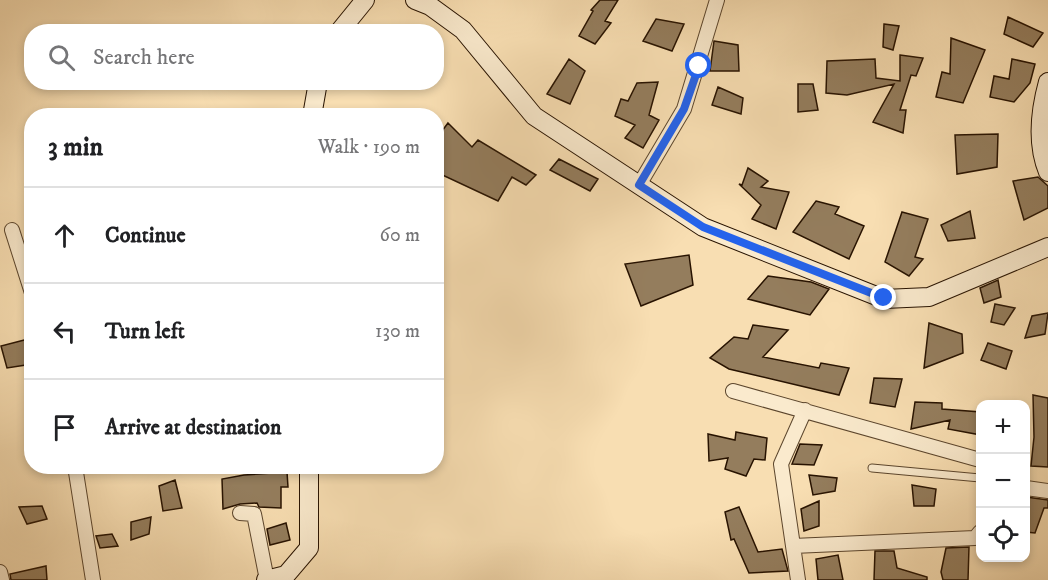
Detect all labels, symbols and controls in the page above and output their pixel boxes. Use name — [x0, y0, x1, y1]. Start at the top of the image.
search box — [24, 24, 444, 90]
icon: search — [45, 41, 78, 74]
text: Search here — [93, 44, 195, 71]
route start — [685, 52, 711, 78]
text: 3 min — [48, 131, 103, 164]
text: Walk · 190 m — [318, 135, 420, 160]
icon: ahead — [48, 219, 81, 252]
text: Continue — [105, 222, 186, 249]
text: 60 m — [380, 223, 420, 248]
route end — [870, 284, 896, 310]
icon: left — [48, 315, 81, 348]
text: Turn left — [105, 318, 185, 345]
text: 130 m — [375, 319, 420, 344]
map controls — [976, 400, 1030, 562]
button: + — [976, 400, 1030, 454]
icon: arrive — [48, 411, 81, 444]
text: Arrive at destination — [105, 414, 282, 441]
button: − — [976, 454, 1030, 508]
button: locate — [976, 508, 1030, 562]

